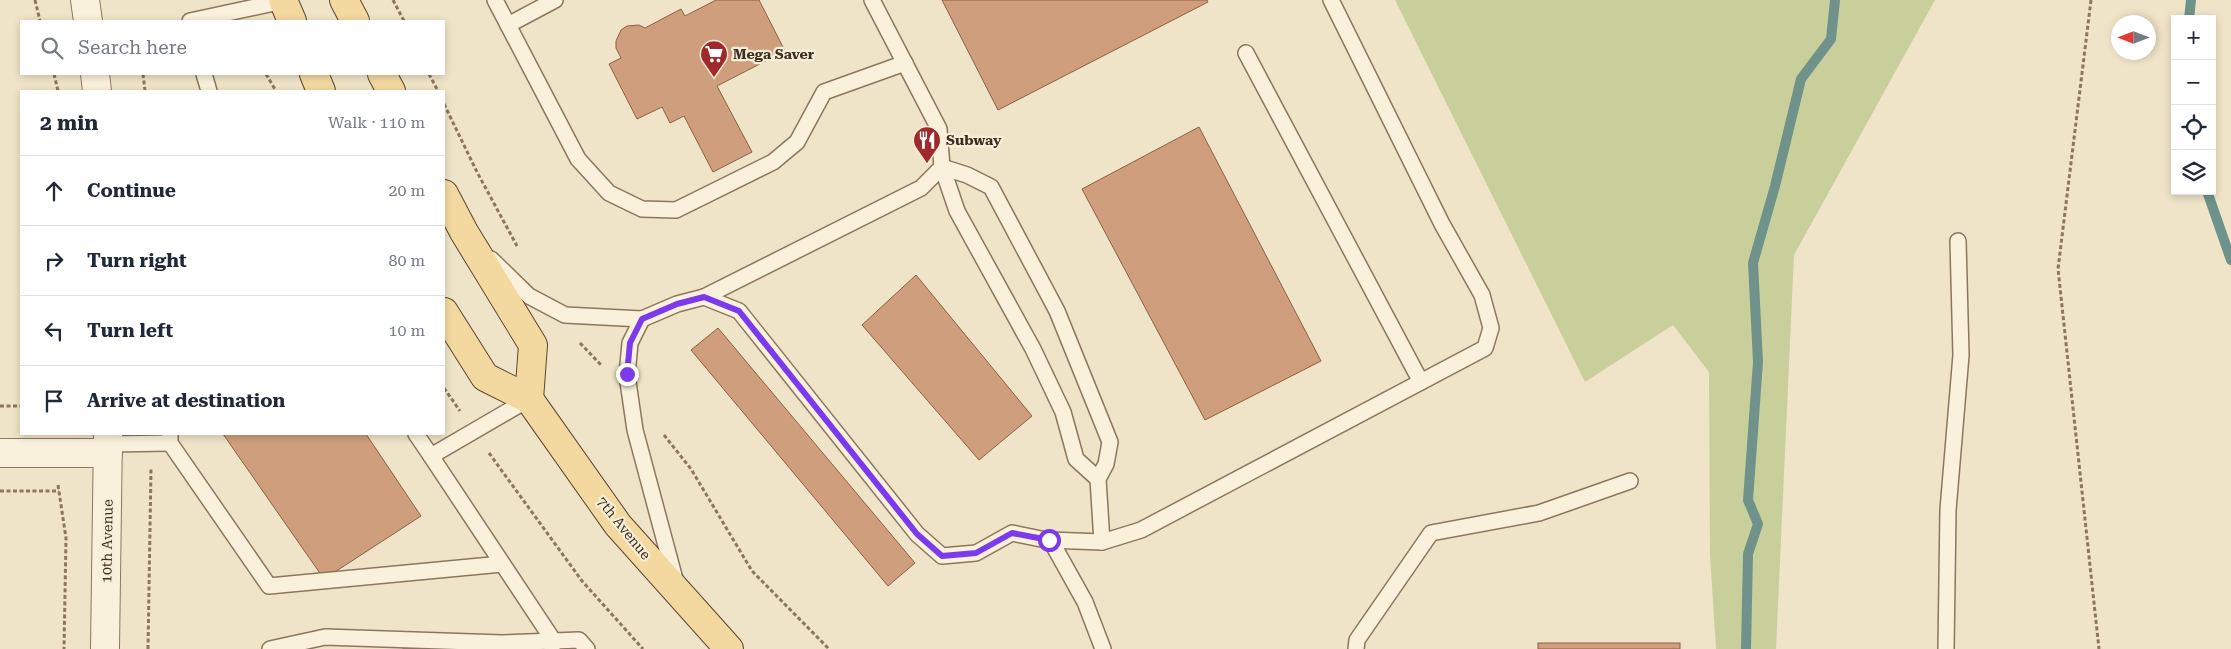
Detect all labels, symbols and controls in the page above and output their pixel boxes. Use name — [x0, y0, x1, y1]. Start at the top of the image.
north arrow — [2111, 15, 2156, 60]
map controls — [2171, 15, 2216, 195]
button: + — [2171, 15, 2216, 60]
search box — [20, 20, 445, 75]
icon: search — [38, 34, 66, 62]
text: Search here — [78, 36, 187, 59]
supermarket icon: Mega Saver — [699, 39, 729, 78]
place label: Mega Saver — [733, 46, 815, 62]
button: − — [2171, 60, 2216, 105]
button: locate — [2171, 105, 2216, 150]
text: 2 min — [40, 111, 98, 135]
text: Walk · 110 m — [328, 113, 425, 132]
restaurant icon: Subway — [912, 125, 942, 164]
place label: Subway — [946, 132, 1002, 148]
button: layers — [2171, 150, 2216, 195]
icon: ahead — [40, 177, 68, 205]
text: Continue — [87, 179, 176, 202]
text: 20 m — [388, 181, 425, 200]
icon: right — [40, 247, 68, 275]
text: Turn right — [87, 249, 187, 272]
text: 80 m — [388, 251, 425, 270]
icon: left — [40, 317, 68, 345]
text: Turn left — [87, 319, 173, 342]
text: 10 m — [388, 321, 425, 340]
route end — [616, 363, 639, 386]
icon: arrive — [40, 387, 68, 415]
text: Arrive at destination — [87, 389, 285, 412]
street label: 7th Avenue — [594, 493, 654, 563]
street label: 10th Avenue — [98, 499, 116, 583]
route start — [1038, 529, 1061, 552]

